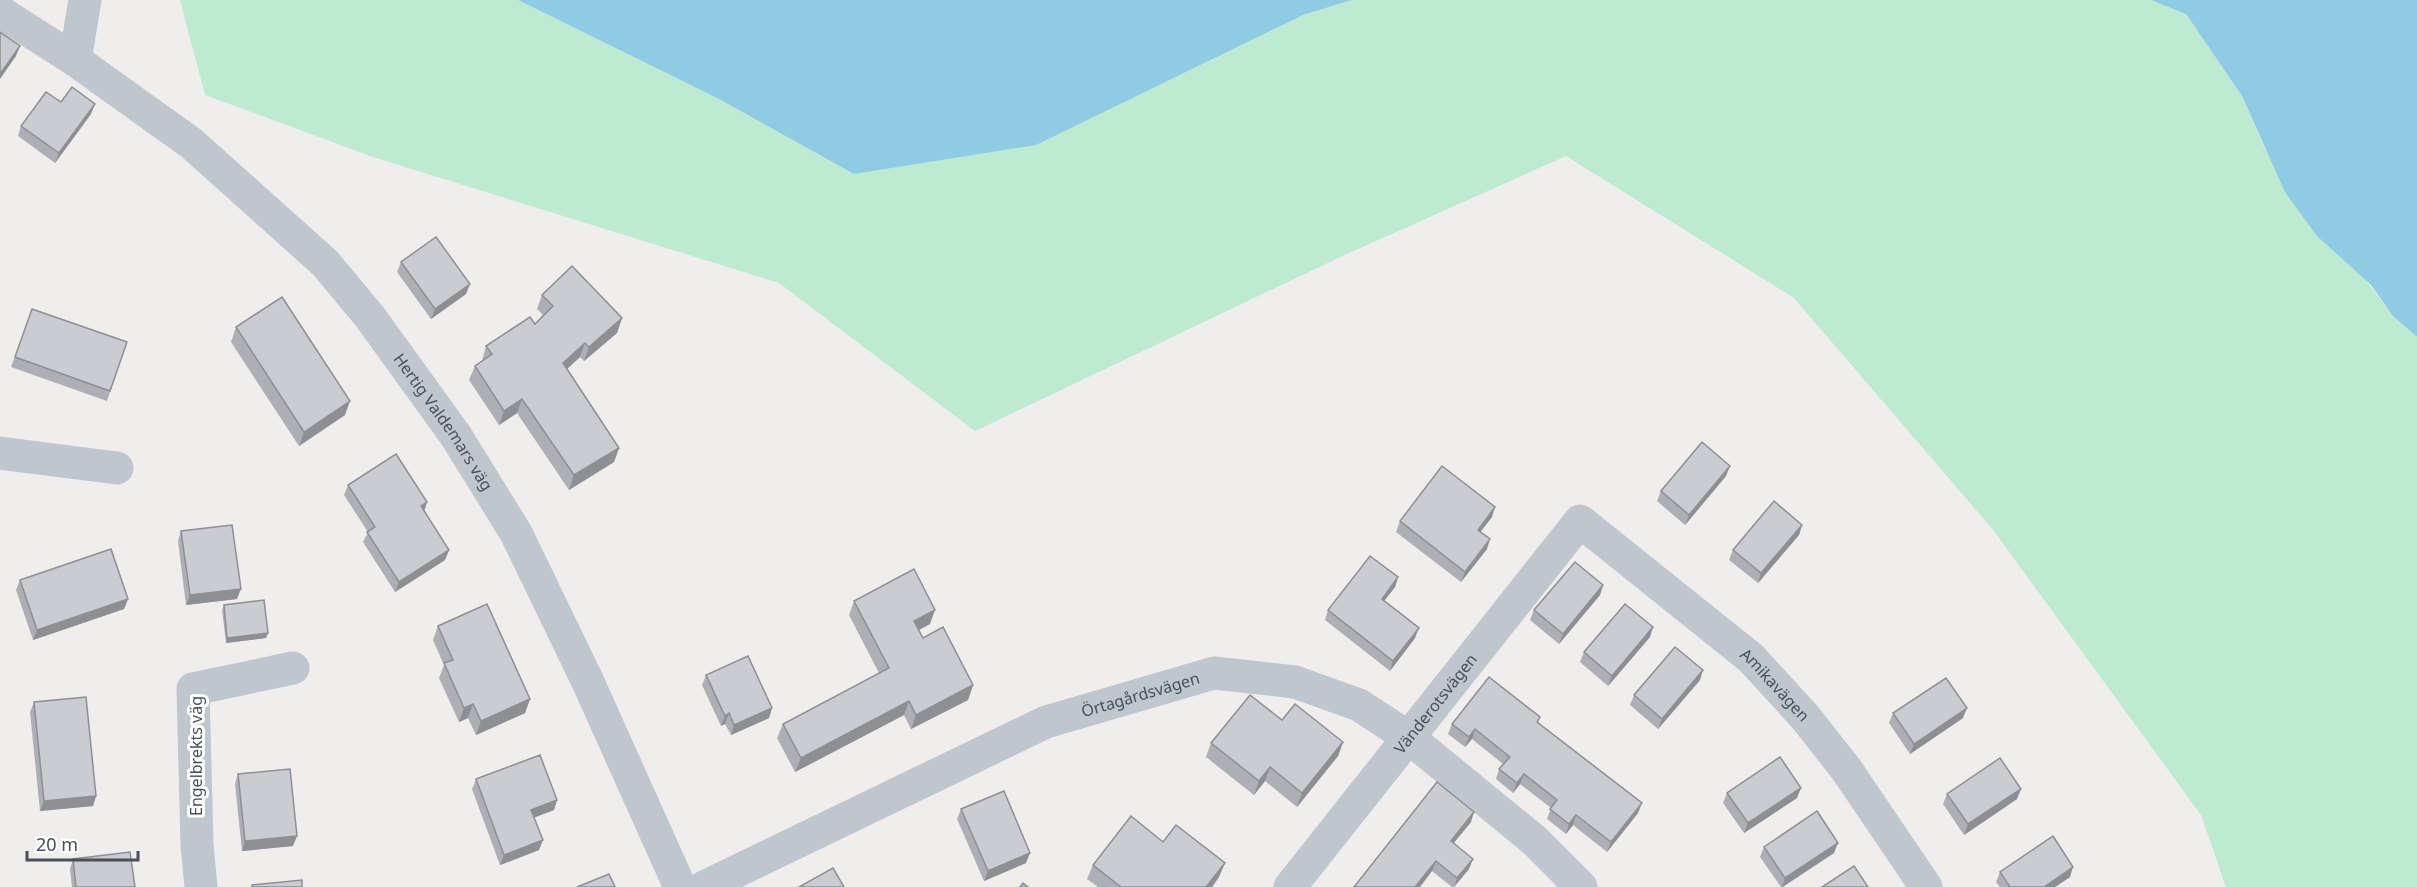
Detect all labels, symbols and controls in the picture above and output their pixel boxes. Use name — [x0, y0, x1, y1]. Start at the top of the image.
street label: Hertig Valdemars väg — [389, 349, 498, 495]
street label: Amikavägen — [1736, 643, 1815, 726]
street label: Vänderotsvägen — [1389, 649, 1482, 758]
street label: Örtagårdsvägen — [1079, 667, 1202, 722]
street label: Engelbrekts väg — [185, 696, 207, 816]
scale bar — [27, 824, 138, 862]
text: 20 m — [36, 832, 78, 856]

